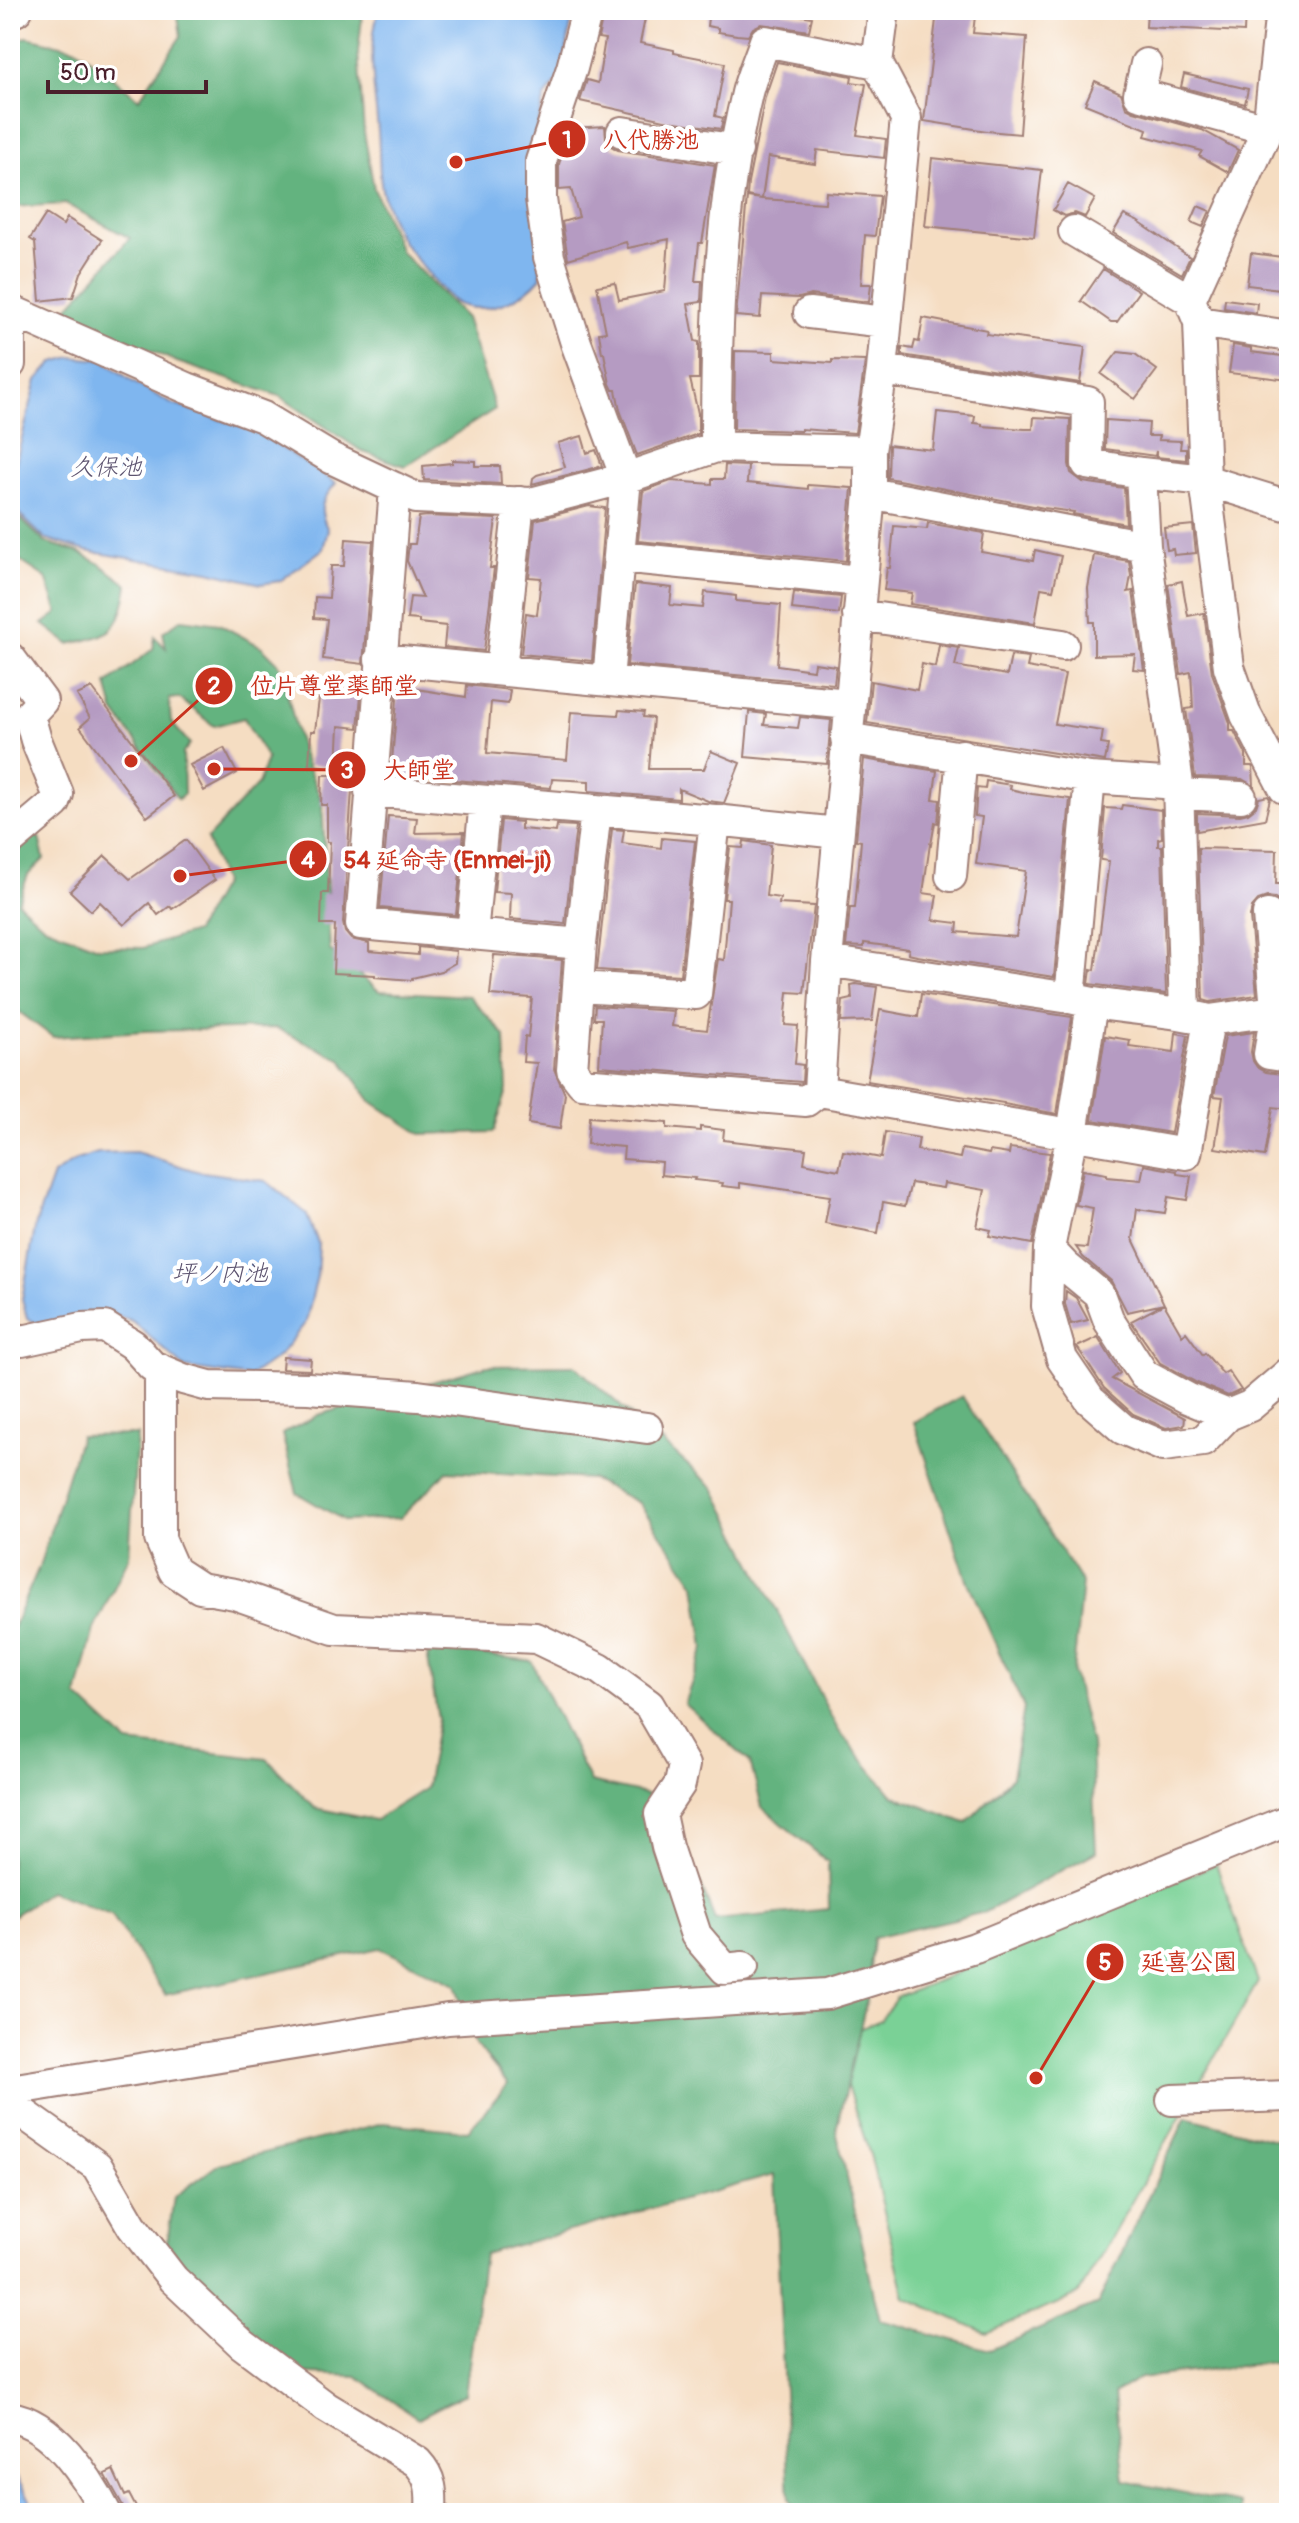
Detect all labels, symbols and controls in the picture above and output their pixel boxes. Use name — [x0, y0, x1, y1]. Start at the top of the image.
scale bar — [48, 44, 206, 94]
text: 50 m — [60, 58, 116, 87]
callout: 八代勝池 — [547, 115, 715, 163]
text: 1 — [562, 126, 572, 155]
text: 八代勝池 — [603, 126, 699, 155]
water label: 久保池 — [70, 453, 143, 482]
callout: 位片尊堂薬師堂 — [194, 662, 434, 710]
text: 2 — [207, 672, 221, 701]
text: 位片尊堂薬師堂 — [250, 672, 418, 701]
callout: 大師堂 — [327, 746, 471, 794]
text: 3 — [340, 756, 354, 785]
text: 大師堂 — [383, 756, 455, 785]
callout: 54 延命寺 (Enmei-ji) — [288, 835, 569, 883]
text: 4 — [301, 846, 315, 875]
text: 54 延命寺 (Enmei-ji) — [344, 846, 552, 875]
water label: 坪ノ内池 — [172, 1259, 269, 1288]
callout: 延喜公園 — [1085, 1938, 1253, 1986]
text: 5 — [1098, 1948, 1112, 1977]
text: 延喜公園 — [1141, 1948, 1237, 1977]

